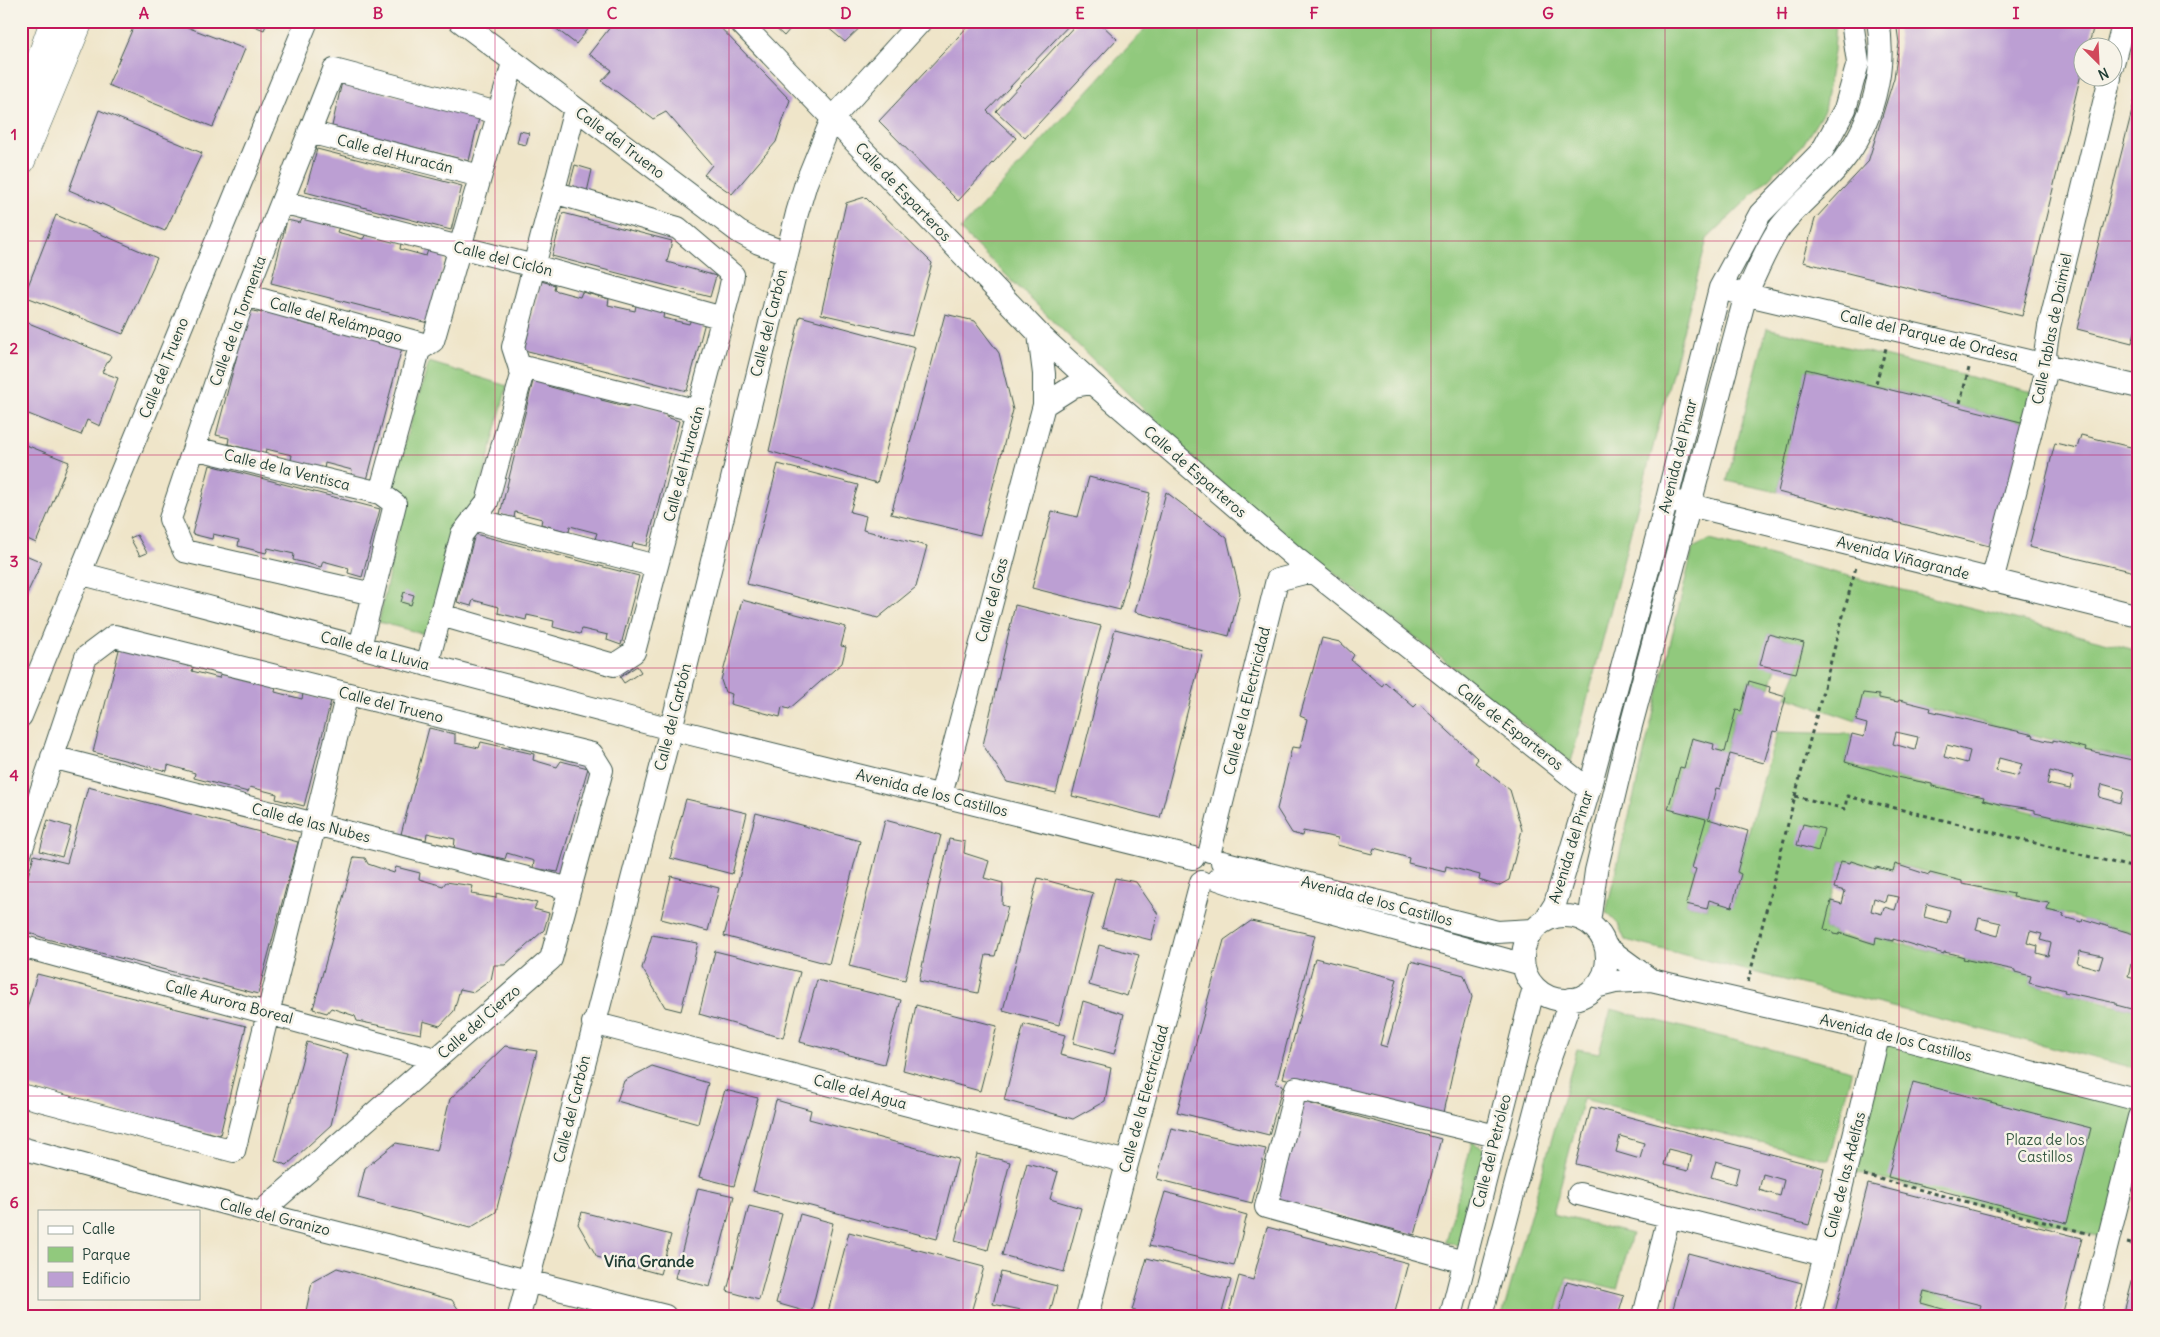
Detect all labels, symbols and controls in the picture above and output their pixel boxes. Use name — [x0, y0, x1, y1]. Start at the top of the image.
text: A — [139, 3, 149, 23]
text: B — [373, 3, 384, 23]
text: C — [607, 3, 618, 23]
text: D — [840, 3, 852, 23]
text: E — [1075, 3, 1085, 23]
text: F — [1309, 3, 1319, 23]
text: G — [1542, 3, 1554, 23]
text: H — [1776, 3, 1788, 23]
text: I — [2013, 3, 2020, 23]
north arrow — [2072, 38, 2122, 88]
text: N — [2095, 64, 2111, 84]
street label: Calle del Trueno — [572, 103, 669, 182]
text: 1 — [11, 124, 17, 144]
street label: Calle del Huracán — [335, 130, 456, 177]
street label: Calle de Esparteros — [851, 138, 956, 245]
street label: Calle del Ciclón — [451, 237, 555, 280]
street label: Calle Tablas de Daimiel — [2028, 252, 2075, 406]
street label: Calle de la Tormenta — [205, 253, 270, 389]
street label: Calle del Carbón — [746, 267, 791, 379]
street label: Calle del Relámpago — [268, 293, 405, 346]
street label: Calle del Parque de Ordesa — [1838, 306, 2021, 365]
street label: Calle del Trueno — [135, 315, 192, 421]
text: 2 — [10, 338, 19, 358]
street label: Avenida del Pinar — [1654, 397, 1701, 515]
street label: Calle del Huracán — [659, 404, 708, 524]
street label: Calle de Esparteros — [1140, 422, 1251, 522]
street label: Calle de la Ventisca — [222, 445, 353, 494]
street label: Avenida Viñagrande — [1835, 532, 1972, 583]
text: 3 — [9, 551, 19, 571]
street label: Calle del Gas — [971, 555, 1012, 644]
street label: Calle de la Electricidad — [1219, 625, 1274, 777]
street label: Calle de la Lluvia — [319, 627, 432, 674]
street label: Calle del Carbón — [650, 661, 695, 773]
street label: Calle de Esparteros — [1453, 679, 1568, 774]
street label: Calle del Trueno — [337, 682, 445, 727]
street label: Avenida de los Castillos — [854, 764, 1010, 821]
text: 4 — [9, 765, 19, 785]
street label: Avenida del Pinar — [1544, 788, 1597, 906]
street label: Calle de las Nubes — [250, 799, 373, 846]
street label: Avenida de los Castillos — [1299, 871, 1455, 930]
street label: Calle Aurora Boreal — [163, 975, 295, 1028]
text: 5 — [9, 979, 19, 999]
street label: Calle del Cierzo — [433, 981, 524, 1063]
street label: Avenida de los Castillos — [1818, 1009, 1974, 1066]
street label: Calle de la Electricidad — [1115, 1023, 1172, 1175]
street label: Calle del Carbón — [549, 1053, 594, 1165]
street label: Calle del Agua — [811, 1070, 909, 1113]
street label: Calle del Petróleo — [1468, 1092, 1515, 1210]
street label: Calle de las Adelfas — [1820, 1110, 1869, 1240]
park label: Plaza de los Castillos — [2005, 1130, 2085, 1166]
text: 6 — [9, 1192, 19, 1212]
street label: Calle del Granizo — [218, 1194, 332, 1239]
legend — [38, 1210, 200, 1300]
text: Calle — [82, 1219, 115, 1238]
text: Parque — [82, 1245, 130, 1264]
district label: Viña Grande — [604, 1251, 694, 1271]
text: Edificio — [82, 1269, 130, 1288]

